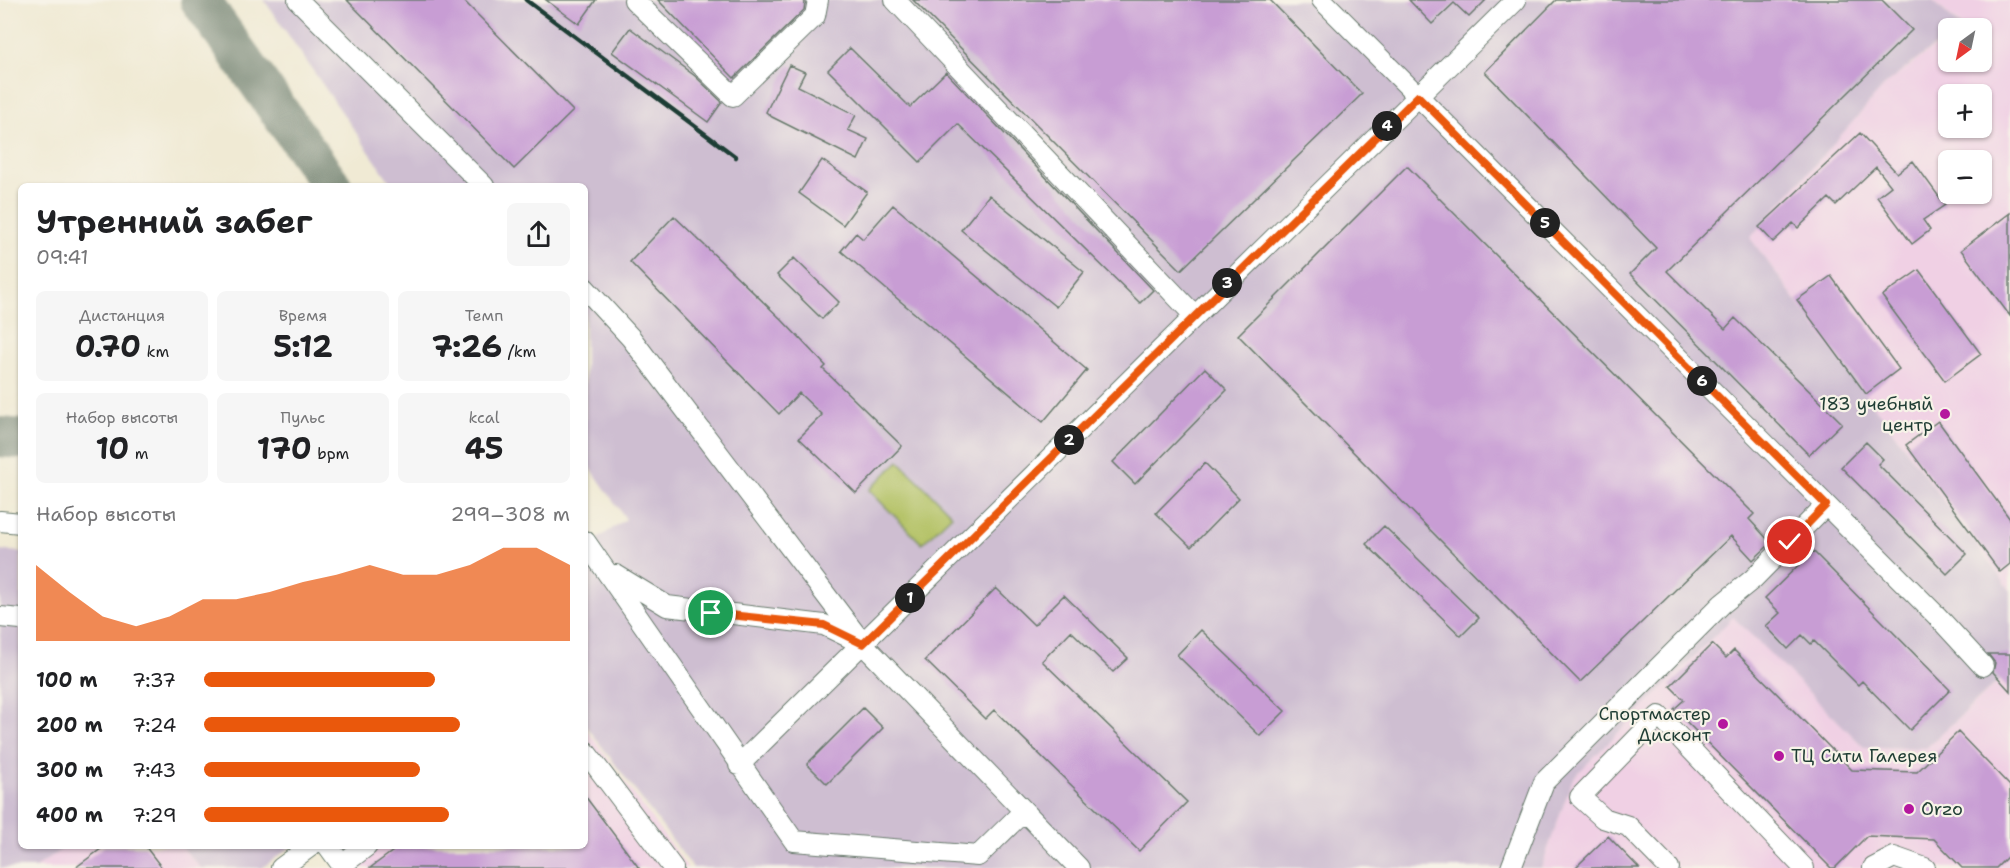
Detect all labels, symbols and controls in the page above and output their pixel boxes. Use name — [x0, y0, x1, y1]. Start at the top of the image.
north arrow — [1938, 18, 1992, 72]
map controls — [1938, 18, 1992, 204]
button: + — [1938, 84, 1992, 138]
pin: 4 — [1372, 111, 1402, 141]
text: 4 — [1381, 115, 1393, 136]
button: − — [1938, 150, 1992, 204]
text: Утренний забег — [36, 199, 313, 244]
button: share — [507, 203, 570, 266]
pin: 5 — [1530, 208, 1560, 238]
text: 5 — [1540, 212, 1550, 233]
text: 09:41 — [36, 244, 89, 270]
pin: 3 — [1212, 268, 1242, 298]
text: 3 — [1221, 272, 1233, 293]
text: Дистанция — [79, 305, 165, 326]
text: Время — [279, 305, 327, 326]
text: Темп — [465, 305, 503, 326]
text: 0.70 — [75, 326, 141, 367]
text: 5:12 — [273, 326, 333, 367]
text: 7:26 — [432, 326, 502, 367]
text: km — [141, 341, 169, 362]
text: /km — [502, 341, 536, 362]
pin: 6 — [1687, 366, 1717, 396]
text: 6 — [1696, 370, 1708, 391]
place label: 183 учебный центр — [1819, 392, 1933, 437]
text: Набор высоты — [66, 407, 178, 428]
text: Пульс — [281, 407, 325, 428]
text: kcal — [468, 407, 500, 428]
marker: 183 учебный центр — [1938, 407, 1952, 421]
pin: 2 — [1054, 425, 1084, 455]
text: 10 — [95, 428, 129, 469]
text: 170 — [257, 428, 312, 469]
text: 45 — [465, 428, 503, 469]
text: 2 — [1063, 429, 1075, 450]
text: m — [129, 443, 149, 464]
text: bpm — [312, 443, 349, 464]
text: Набор высоты — [36, 501, 176, 527]
text: 299–308 m — [450, 501, 570, 527]
pin — [1764, 516, 1815, 567]
icon: check — [1773, 525, 1806, 558]
pin: 1 — [895, 583, 925, 613]
pin — [685, 587, 736, 638]
text: 1 — [906, 587, 914, 608]
icon: arrive — [694, 596, 727, 629]
text: 100 m — [36, 667, 98, 693]
text: 7:37 — [132, 667, 176, 693]
place label: Спортмастер Дисконт — [1598, 702, 1712, 747]
text: 200 m — [36, 712, 103, 738]
text: 7:24 — [132, 712, 176, 738]
marker: Спортмастер Дисконт — [1716, 717, 1730, 731]
place label: ТЦ Сити Галерея — [1791, 744, 1937, 768]
marker: ТЦ Сити Галерея — [1772, 749, 1786, 763]
text: 300 m — [36, 757, 103, 783]
text: 7:43 — [132, 757, 176, 783]
place label: Orzo — [1921, 797, 1963, 821]
text: 400 m — [36, 802, 103, 828]
text: 7:29 — [132, 802, 177, 828]
marker: Orzo — [1902, 802, 1916, 816]

